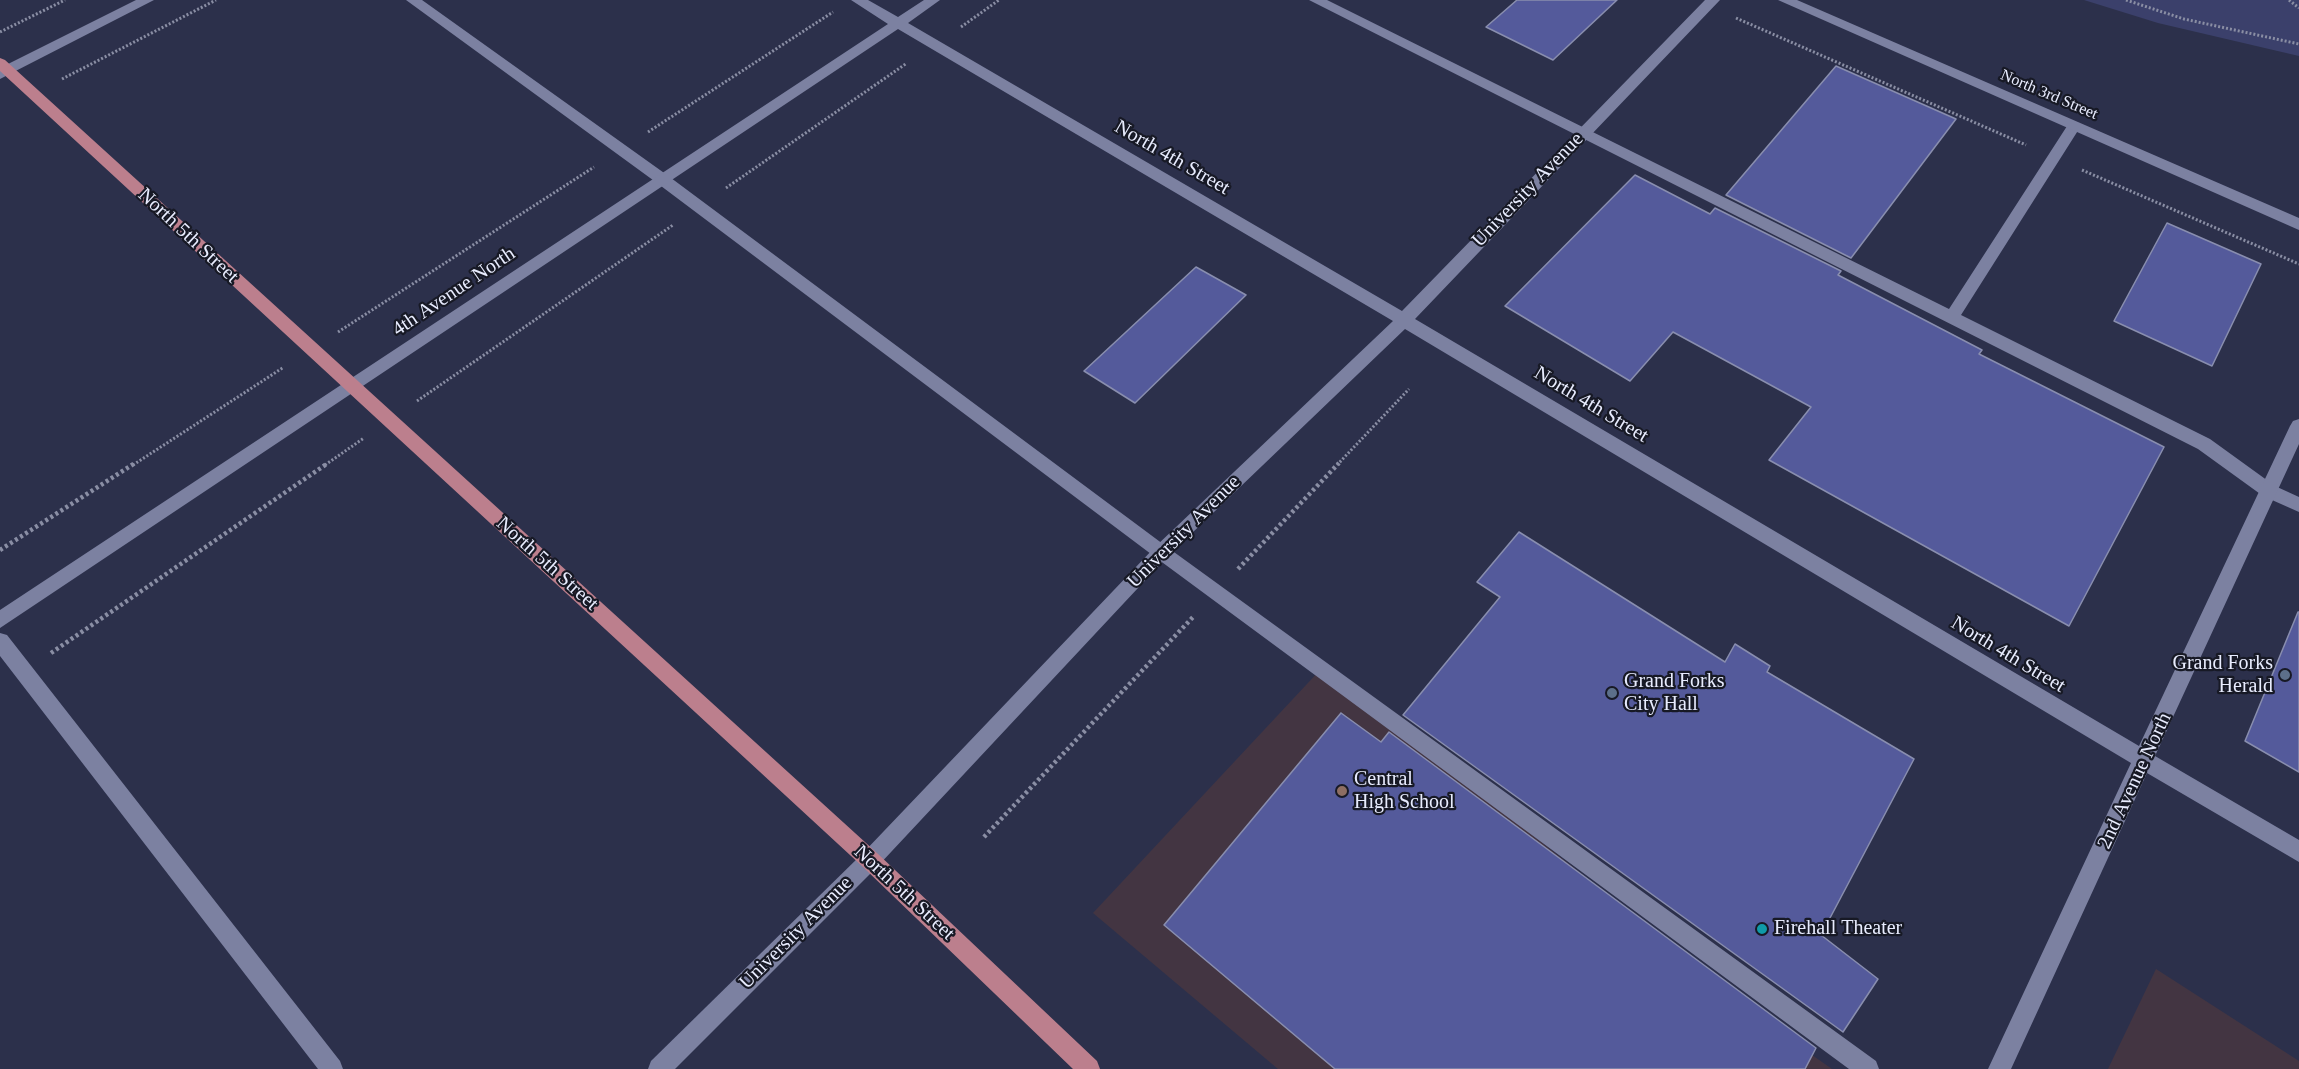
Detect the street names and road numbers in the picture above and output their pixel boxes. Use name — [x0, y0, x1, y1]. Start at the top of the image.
street label: North 3rd Street — [1997, 66, 2101, 124]
street label: North 4th Street — [1110, 115, 1234, 201]
street label: University Avenue — [1467, 128, 1589, 252]
street label: North 5th Street — [133, 183, 243, 289]
street label: 4th Avenue North — [388, 242, 520, 342]
street label: North 4th Street — [1530, 362, 1652, 448]
street label: University Avenue — [1122, 470, 1246, 594]
street label: North 5th Street — [491, 512, 603, 616]
street label: North 4th Street — [1947, 612, 2069, 698]
street label: 2nd Avenue North — [2093, 709, 2177, 853]
street label: North 5th Street — [849, 840, 959, 946]
street label: University Avenue — [734, 871, 858, 995]

